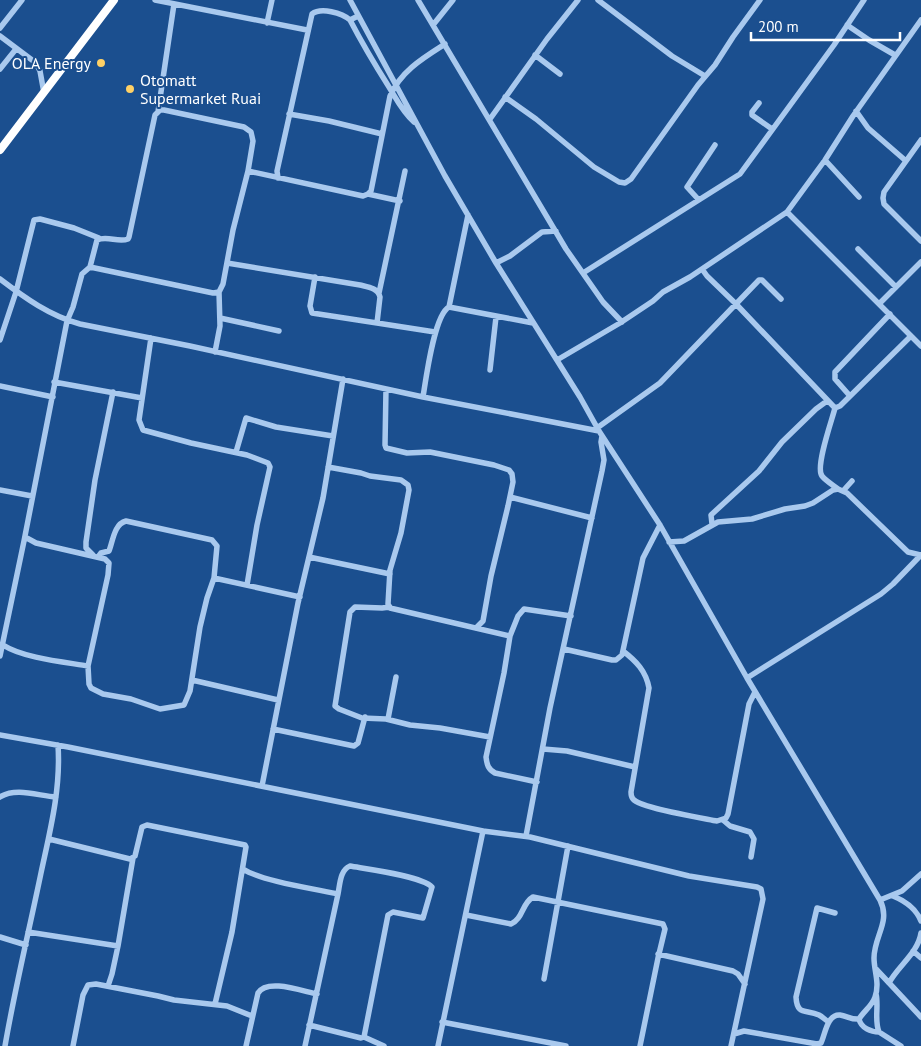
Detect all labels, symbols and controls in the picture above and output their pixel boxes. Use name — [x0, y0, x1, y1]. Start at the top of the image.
scale bar — [751, 10, 900, 42]
text: 200 m — [758, 17, 799, 36]
place label: OLA Energy — [12, 53, 92, 73]
marker: OLA Energy — [95, 57, 107, 69]
place label: Otomatt Supermarket Ruai — [140, 70, 261, 108]
marker: Otomatt Supermarket Ruai — [124, 83, 136, 95]

